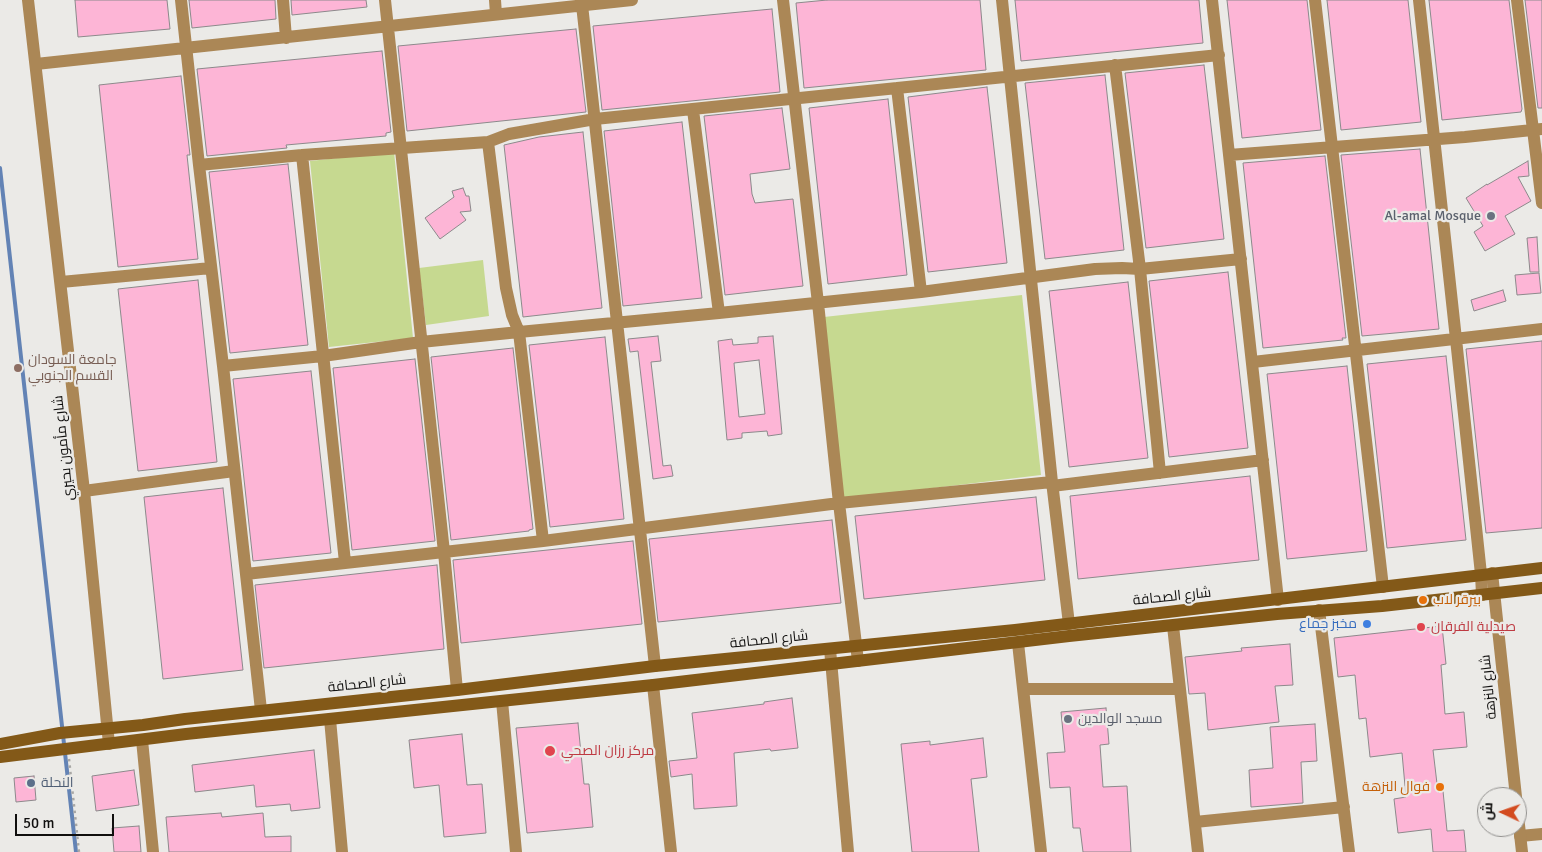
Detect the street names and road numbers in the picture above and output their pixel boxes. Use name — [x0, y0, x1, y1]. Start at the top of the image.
street label: شارع مأمون بحيري — [50, 394, 78, 502]
street label: شارع الصحافة — [1132, 585, 1212, 609]
street label: شارع الصحافة — [729, 628, 809, 652]
street label: شارع النزهة — [1477, 654, 1501, 720]
street label: شارع الصحافة — [327, 672, 407, 696]

